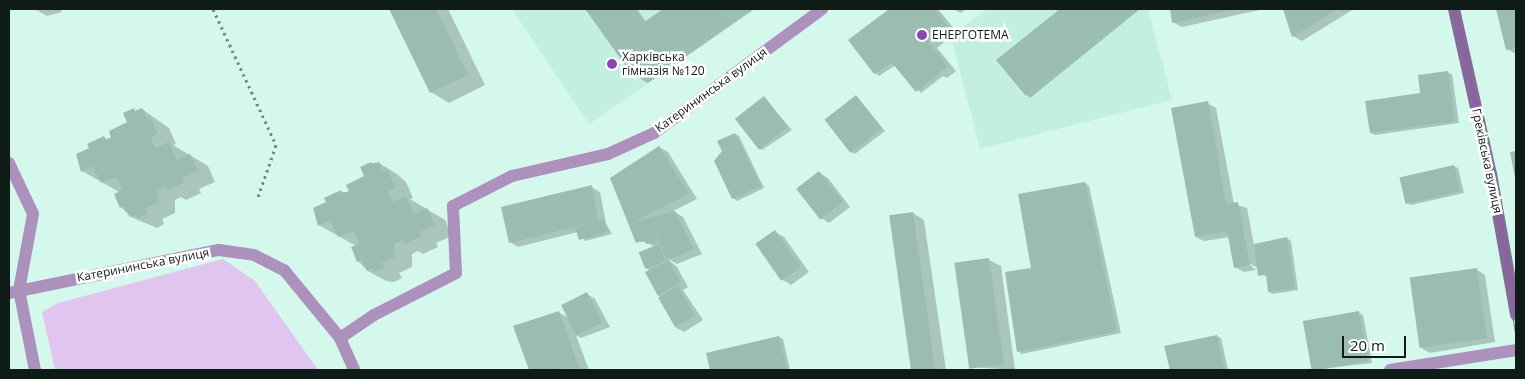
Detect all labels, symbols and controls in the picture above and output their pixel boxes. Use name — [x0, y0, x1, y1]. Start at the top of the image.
place label: ЕНЕРГОТЕМА — [932, 28, 1009, 42]
marker: ЕНЕРГОТЕМА — [916, 29, 928, 41]
street label: Катерининська вулиця — [652, 45, 770, 135]
place label: Харківська гімназія №120 — [622, 50, 705, 78]
marker: Харківська гімназія №120 — [606, 58, 618, 70]
street label: Греківська вулиця — [1469, 107, 1505, 215]
street label: Катерининська вулиця — [76, 245, 210, 285]
scale bar — [1345, 326, 1409, 358]
text: 20 m — [1350, 335, 1385, 355]

